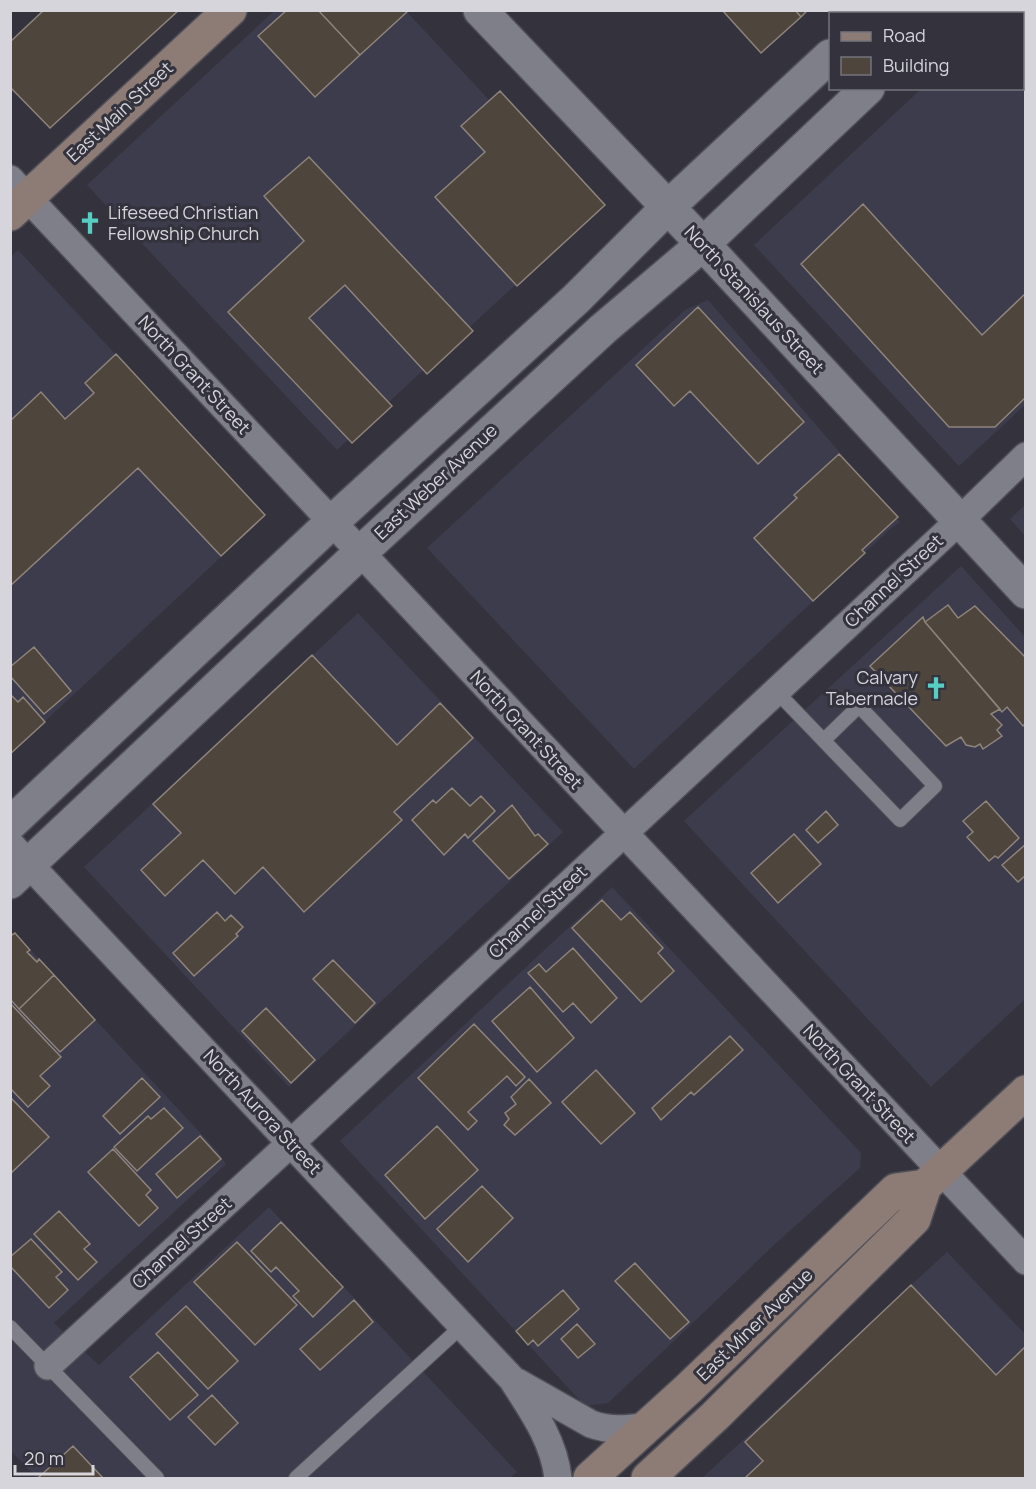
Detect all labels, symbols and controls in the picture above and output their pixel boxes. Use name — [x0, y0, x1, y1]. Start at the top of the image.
legend — [829, 12, 1024, 90]
text: Road — [883, 23, 926, 47]
text: Building — [883, 53, 949, 77]
street label: East Main Street — [61, 56, 178, 167]
place label: Lifeseed Christian Fellowship Church — [108, 200, 259, 245]
church icon: Lifeseed Christian Fellowship Church — [77, 210, 103, 236]
street label: North Stanislaus Street — [680, 220, 830, 379]
street label: North Grant Street — [133, 310, 256, 439]
street label: East Weber Avenue — [369, 418, 502, 545]
street label: Channel Street — [839, 528, 948, 632]
street label: North Grant Street — [465, 665, 588, 794]
place label: Calvary Tabernacle — [826, 665, 918, 710]
church icon: Calvary Tabernacle — [923, 675, 949, 701]
street label: Channel Street — [483, 859, 592, 963]
street label: North Grant Street — [798, 1019, 921, 1148]
street label: North Aurora Street — [199, 1044, 327, 1179]
street label: Channel Street — [126, 1191, 236, 1293]
street label: East Miner Avenue — [691, 1263, 818, 1386]
scale bar — [15, 1438, 93, 1476]
text: 20 m — [24, 1446, 64, 1470]

